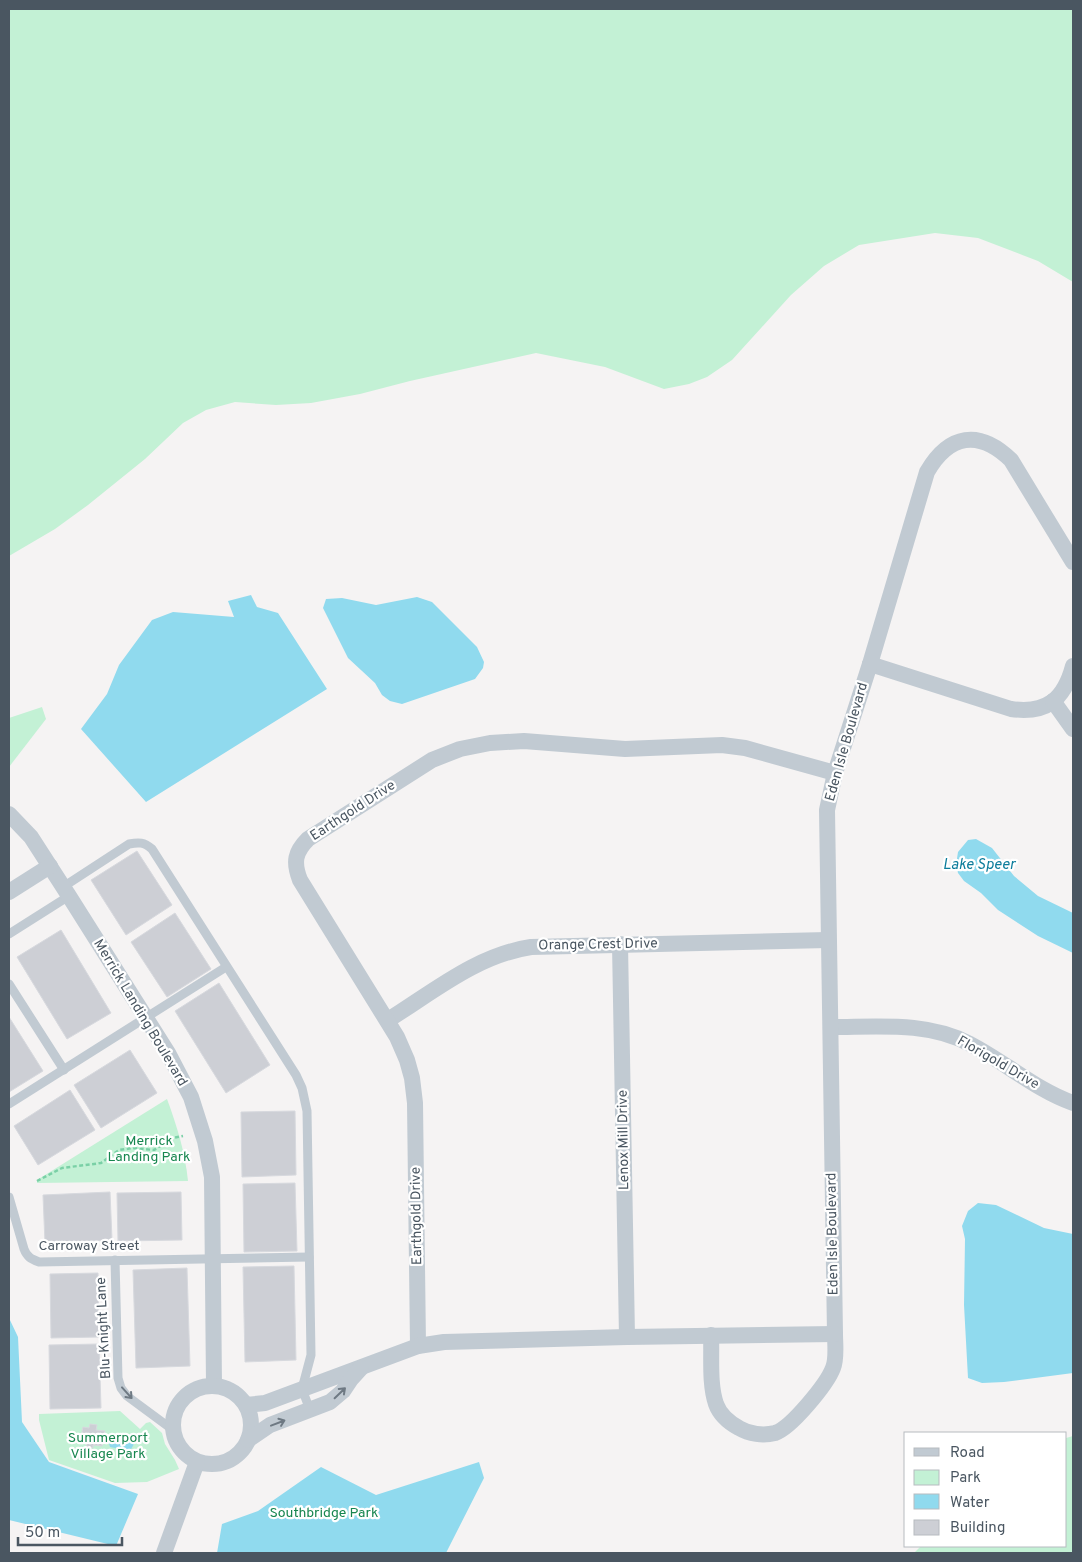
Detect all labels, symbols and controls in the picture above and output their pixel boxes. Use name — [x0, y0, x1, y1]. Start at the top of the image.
street label: Eden Isle Boulevard — [822, 681, 872, 803]
street label: Earthgold Drive — [307, 777, 399, 845]
water label: Lake Speer — [943, 856, 1016, 875]
street label: Orange Crest Drive — [538, 935, 658, 955]
street label: Merrick Landing Boulevard — [89, 936, 191, 1090]
street label: Florigold Drive — [954, 1033, 1042, 1093]
street label: Lenox Mill Drive — [615, 1090, 633, 1190]
park label: Merrick Landing Park — [107, 1133, 191, 1166]
street label: Earthgold Drive — [408, 1167, 426, 1265]
street label: Eden Isle Boulevard — [823, 1173, 843, 1295]
street label: Carroway Street — [38, 1238, 140, 1255]
street label: Blu-Knight Lane — [93, 1277, 115, 1379]
one-way arrow — [121, 1387, 132, 1400]
one-way arrow — [333, 1387, 346, 1399]
one-way arrow — [270, 1418, 285, 1427]
park label: Summerport Village Park — [68, 1430, 148, 1463]
legend — [904, 1432, 1067, 1547]
text: Road — [950, 1444, 985, 1463]
text: Park — [950, 1469, 981, 1488]
text: Water — [950, 1494, 990, 1513]
park label: Southbridge Park — [270, 1505, 378, 1522]
scale bar — [18, 1514, 121, 1546]
text: Building — [950, 1519, 1005, 1538]
text: 50 m — [25, 1524, 60, 1543]

